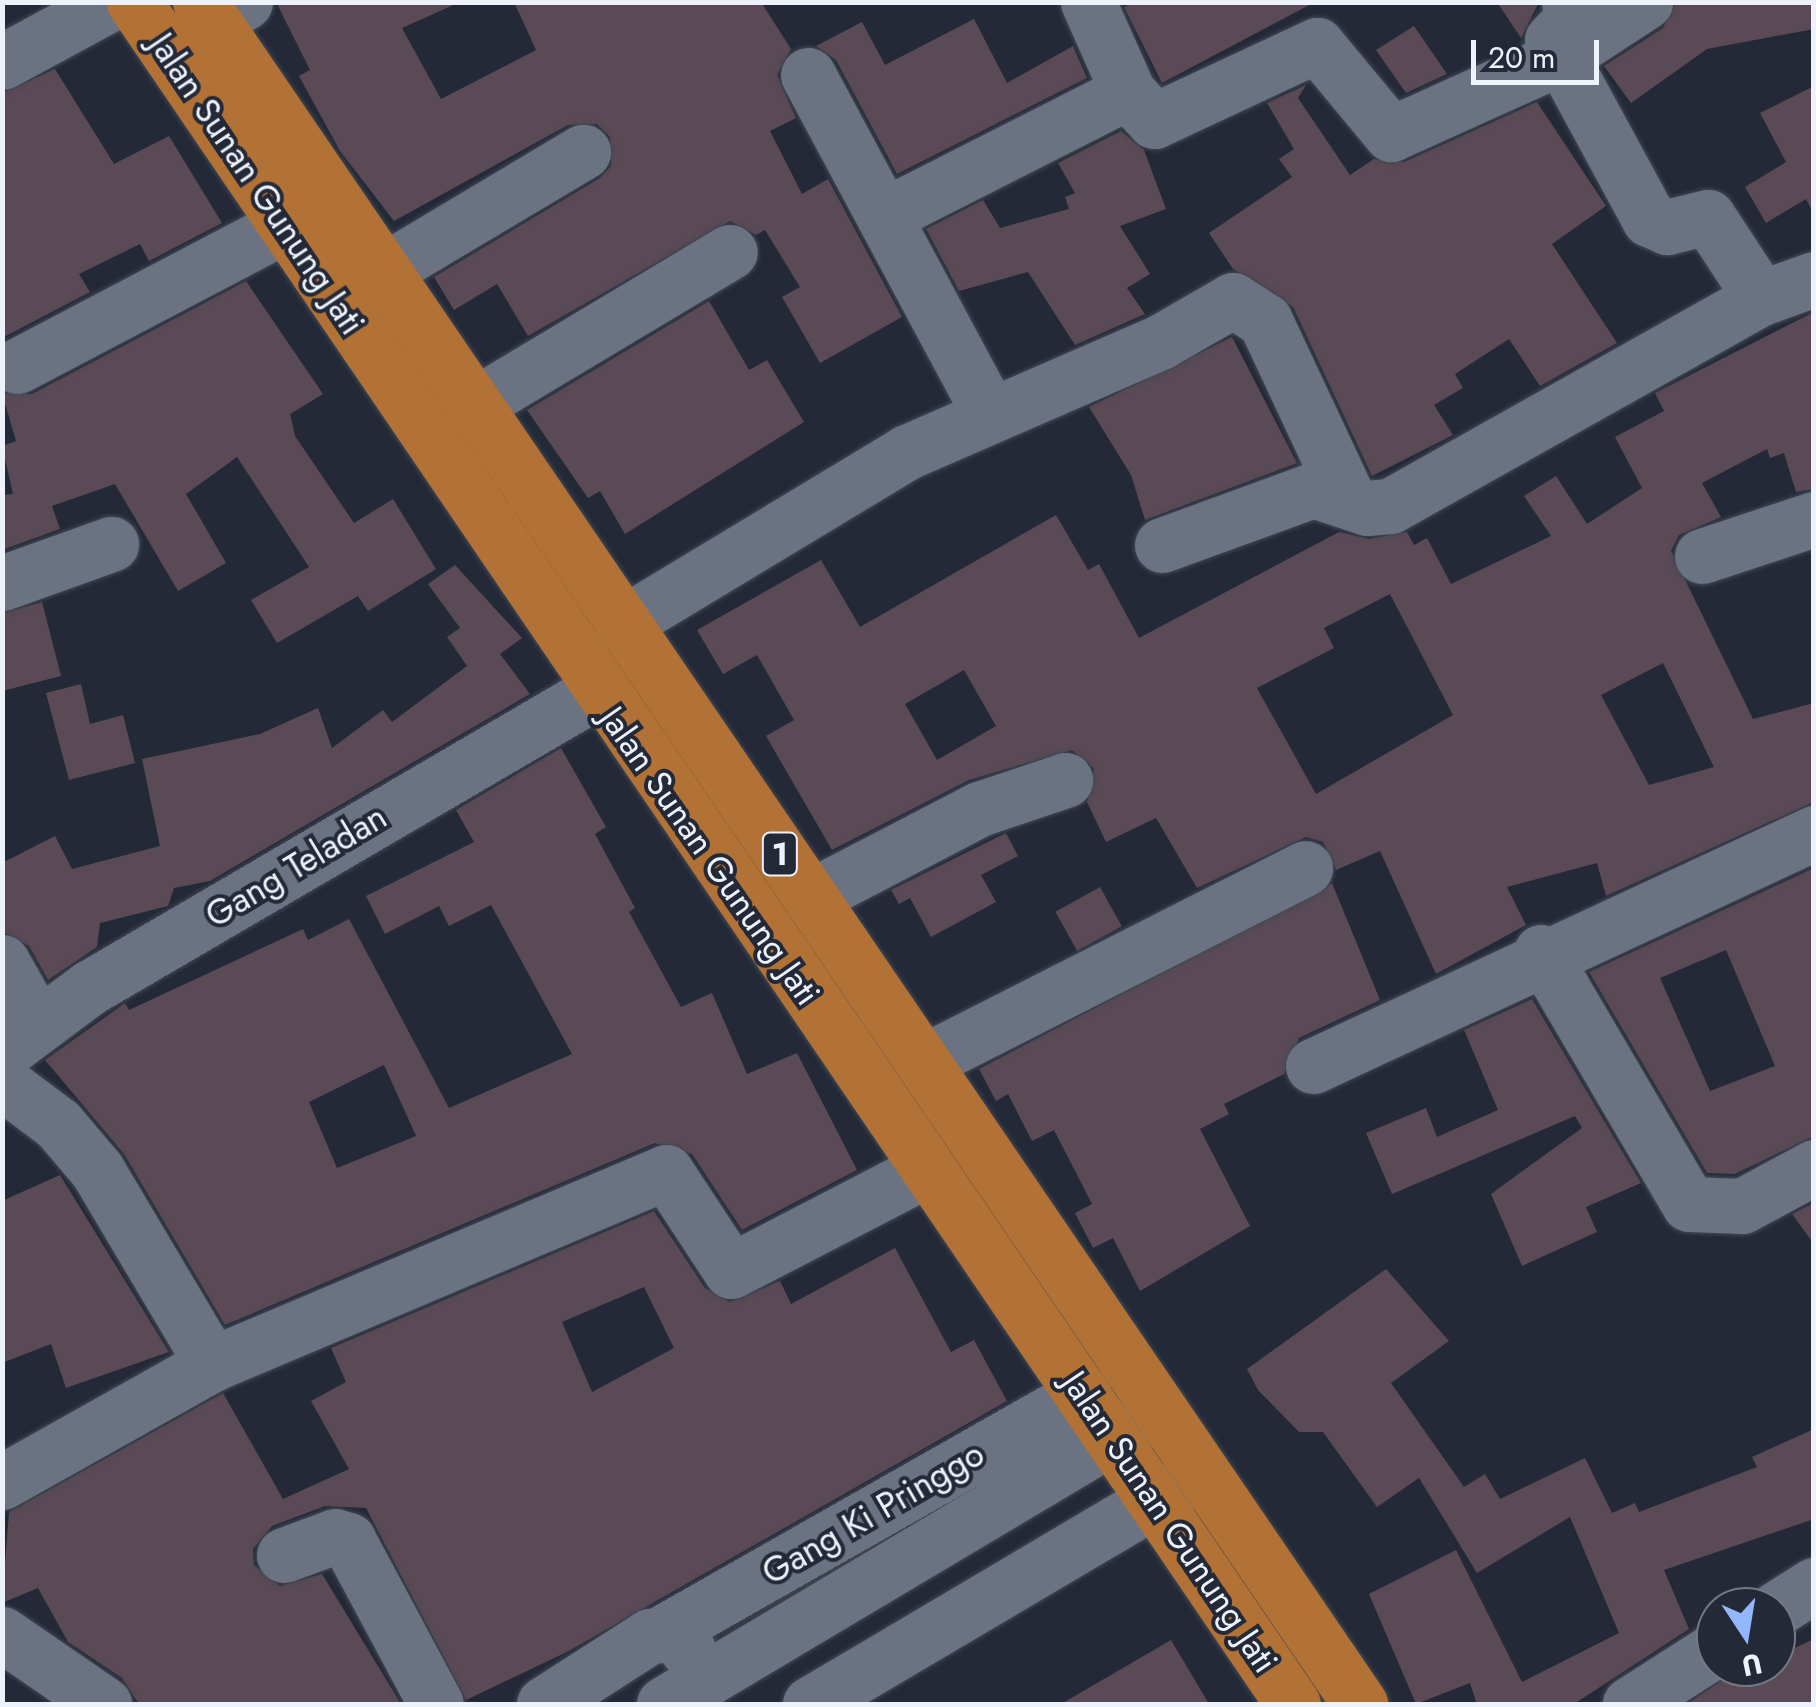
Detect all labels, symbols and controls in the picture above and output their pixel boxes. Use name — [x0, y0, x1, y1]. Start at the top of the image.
scale bar — [1476, 20, 1604, 82]
street label: Jalan Sunan Gunung Jati — [140, 25, 374, 343]
text: 20 m — [1488, 36, 1555, 79]
street label: Jalan Sunan Gunung Jati — [591, 699, 829, 1013]
street label: Gang Teladan — [198, 796, 394, 936]
road number: 1 — [760, 827, 800, 881]
street label: Jalan Sunan Gunung Jati — [1053, 1363, 1287, 1681]
street label: Gang Ki Pringgo — [755, 1433, 991, 1593]
north arrow — [1696, 1587, 1796, 1687]
text: U — [1738, 1643, 1766, 1687]

